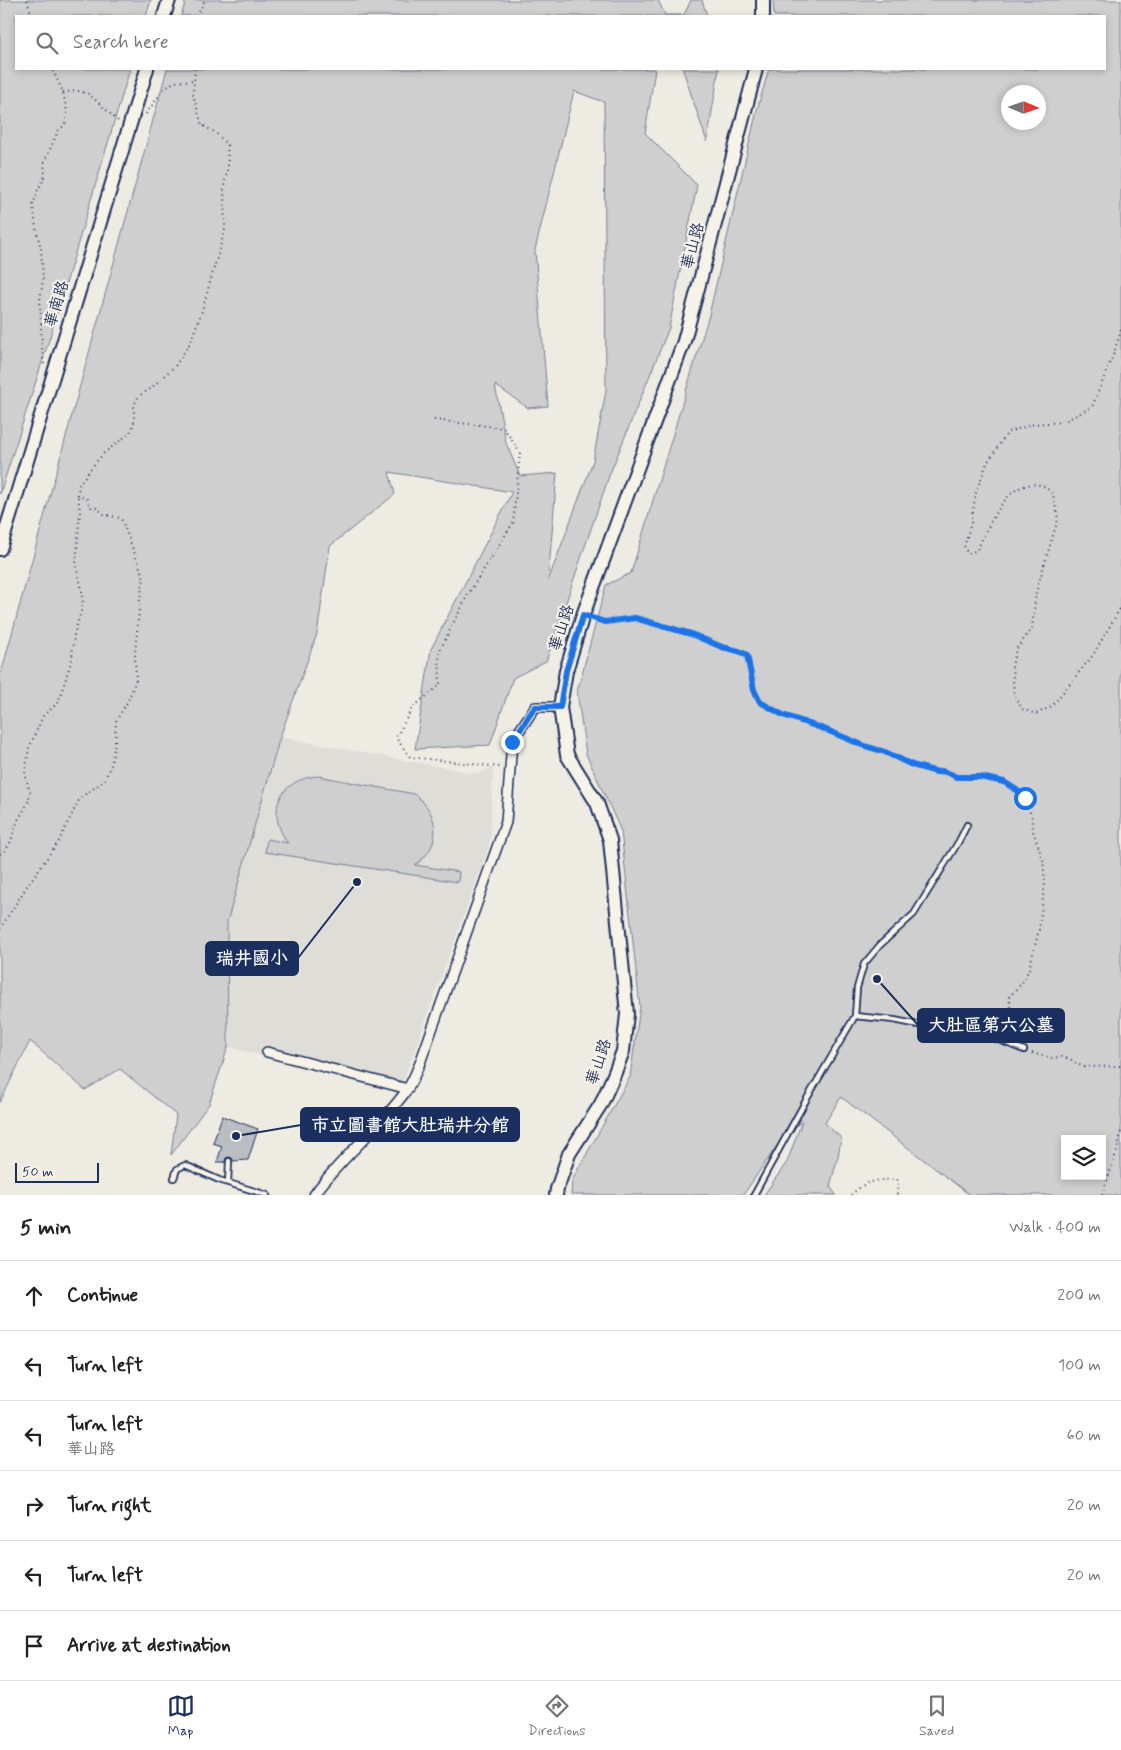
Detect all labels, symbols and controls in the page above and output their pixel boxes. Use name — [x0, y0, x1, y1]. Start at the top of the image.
search box — [15, 15, 1106, 70]
icon: search — [33, 29, 61, 57]
text: Search here — [73, 30, 169, 55]
north arrow — [1001, 85, 1046, 130]
street label: 華山路 — [677, 220, 709, 272]
street label: 華南路 — [40, 278, 74, 330]
street label: 華山路 — [545, 602, 579, 654]
route end — [501, 731, 524, 754]
route start — [1014, 787, 1037, 810]
callout: 瑞井國小 — [206, 942, 298, 975]
text: 瑞井國小 — [216, 947, 288, 971]
callout: 大肚區第六公墓 — [918, 1009, 1064, 1042]
text: 大肚區第六公墓 — [928, 1014, 1054, 1038]
street label: 華山路 — [581, 1036, 617, 1088]
callout: 市立圖書館大肚瑞井分館 — [301, 1108, 519, 1141]
text: 市立圖書館大肚瑞井分館 — [311, 1114, 509, 1138]
map controls — [1061, 1135, 1106, 1180]
button: layers — [1061, 1135, 1106, 1180]
scale bar — [15, 1160, 99, 1183]
text: 50 m — [22, 1163, 53, 1181]
text: 5 min — [20, 1214, 72, 1242]
text: Walk · 400 m — [1009, 1217, 1101, 1238]
icon: ahead — [20, 1282, 48, 1310]
text: Continue — [67, 1283, 138, 1308]
text: 200 m — [1057, 1285, 1101, 1306]
icon: left — [20, 1352, 48, 1380]
text: Turn left — [67, 1353, 143, 1378]
text: 100 m — [1058, 1355, 1101, 1376]
text: Turn left — [67, 1412, 143, 1437]
icon: left — [20, 1422, 48, 1450]
text: 60 m — [1067, 1425, 1101, 1446]
text: 華山路 — [67, 1439, 115, 1460]
icon: right — [20, 1492, 48, 1520]
text: Turn right — [67, 1493, 151, 1518]
text: 20 m — [1067, 1495, 1101, 1516]
icon: left — [20, 1562, 48, 1590]
text: Turn left — [67, 1563, 143, 1588]
text: 20 m — [1067, 1565, 1101, 1586]
icon: arrive — [20, 1632, 48, 1660]
text: Arrive at destination — [67, 1633, 231, 1658]
tab: Map — [167, 1692, 195, 1740]
tab: Directions — [528, 1692, 586, 1740]
tab: Saved — [919, 1692, 954, 1740]

